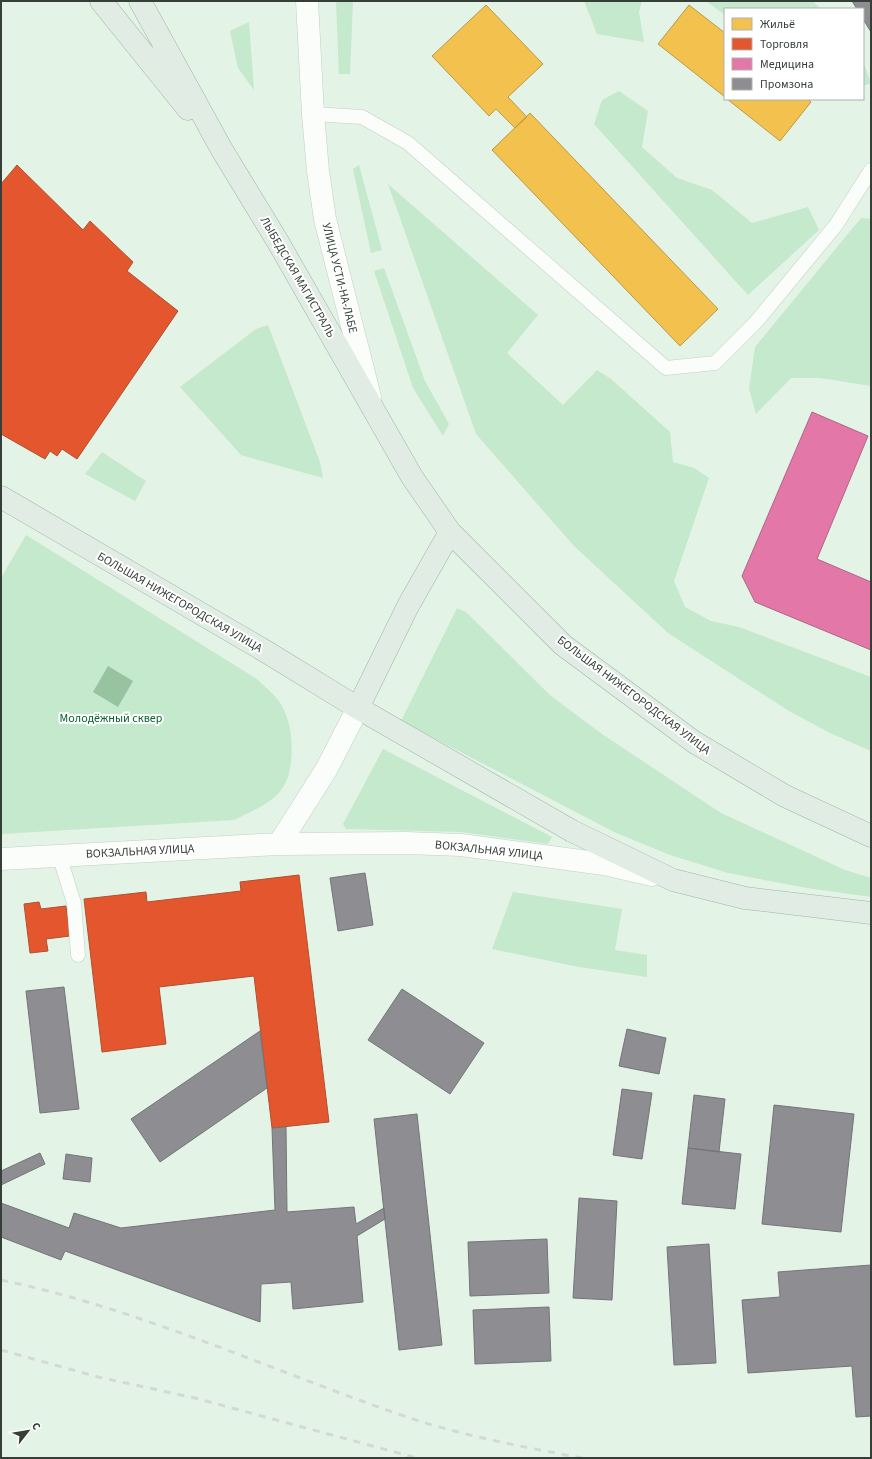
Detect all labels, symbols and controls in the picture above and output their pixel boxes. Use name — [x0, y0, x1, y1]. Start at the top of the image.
legend — [724, 8, 864, 100]
text: Жильё — [760, 16, 795, 33]
text: Торговля — [760, 36, 808, 53]
text: Медицина — [760, 56, 814, 73]
text: Промзона — [760, 76, 813, 93]
street label: ЛЫБЕДСКАЯ МАГИСТРАЛЬ — [256, 214, 339, 341]
street label: УЛИЦА УСТИ-НА-ЛАБЕ — [318, 221, 361, 335]
street label: БОЛЬШАЯ НИЖЕГОРОДСКАЯ УЛИЦА — [94, 548, 266, 657]
street label: БОЛЬШАЯ НИЖЕГОРОДСКАЯ УЛИЦА — [553, 632, 714, 759]
park label: Молодёжный сквер — [60, 710, 163, 727]
street label: ВОКЗАЛЬНАЯ УЛИЦА — [434, 836, 544, 865]
street label: ВОКЗАЛЬНАЯ УЛИЦА — [85, 840, 195, 863]
north arrow — [8, 1411, 48, 1451]
text: С — [28, 1419, 45, 1433]

